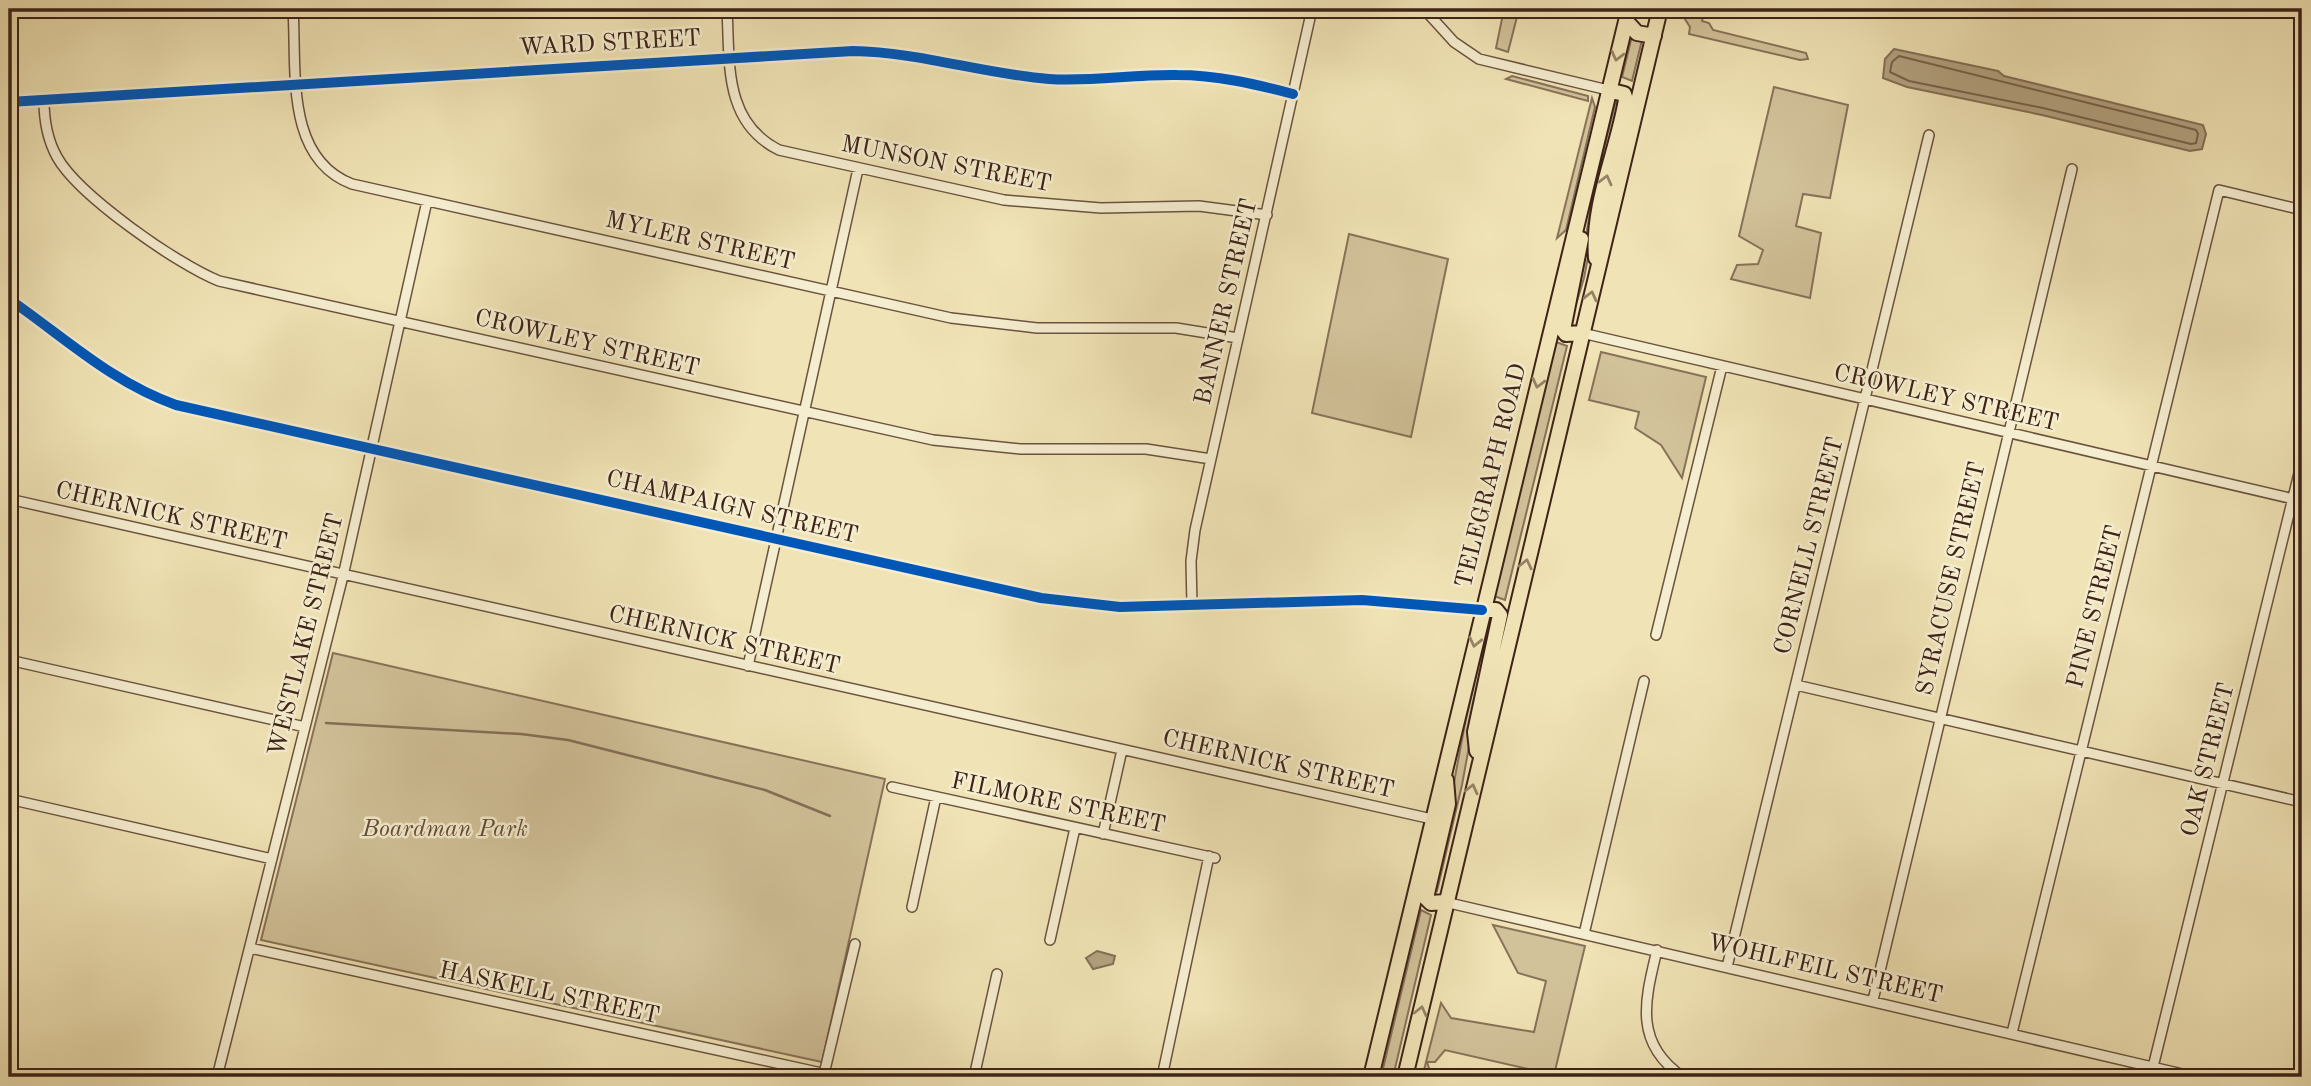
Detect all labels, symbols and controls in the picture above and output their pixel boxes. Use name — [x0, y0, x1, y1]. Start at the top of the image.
street label: WARD STREET — [518, 27, 702, 61]
one-way arrow — [1611, 50, 1625, 62]
street label: MUNSON STREET — [839, 133, 1053, 197]
one-way arrow — [1598, 174, 1612, 186]
street label: BANNER STREET — [1192, 197, 1262, 407]
street label: MYLER STREET — [603, 209, 797, 275]
one-way arrow — [1583, 290, 1597, 302]
street label: CROWLEY STREET — [472, 306, 702, 382]
street label: TELEGRAPH ROAD — [1452, 361, 1532, 591]
street label: CROWLEY STREET — [1831, 361, 2061, 437]
one-way arrow — [1532, 377, 1546, 389]
street label: CORNELL STREET — [1771, 435, 1849, 657]
street label: SYRACUSE STREET — [1913, 460, 1991, 698]
street label: CHAMPAIGN STREET — [604, 467, 860, 549]
street label: CHERNICK STREET — [53, 479, 289, 555]
street label: WESTLAKE STREET — [265, 511, 349, 759]
street label: PINE STREET — [2064, 523, 2128, 691]
one-way arrow — [1518, 558, 1532, 570]
street label: CHERNICK STREET — [606, 603, 842, 679]
one-way arrow — [1468, 636, 1483, 648]
street label: OAK STREET — [2178, 680, 2240, 840]
street label: CHERNICK STREET — [1160, 727, 1396, 803]
street label: FILMORE STREET — [949, 770, 1167, 838]
one-way arrow — [1464, 783, 1478, 795]
park label: Boardman Park — [361, 818, 528, 842]
street label: WOHLFEIL STREET — [1705, 931, 1945, 1009]
street label: HASKELL STREET — [436, 959, 662, 1029]
one-way arrow — [1413, 1005, 1427, 1017]

